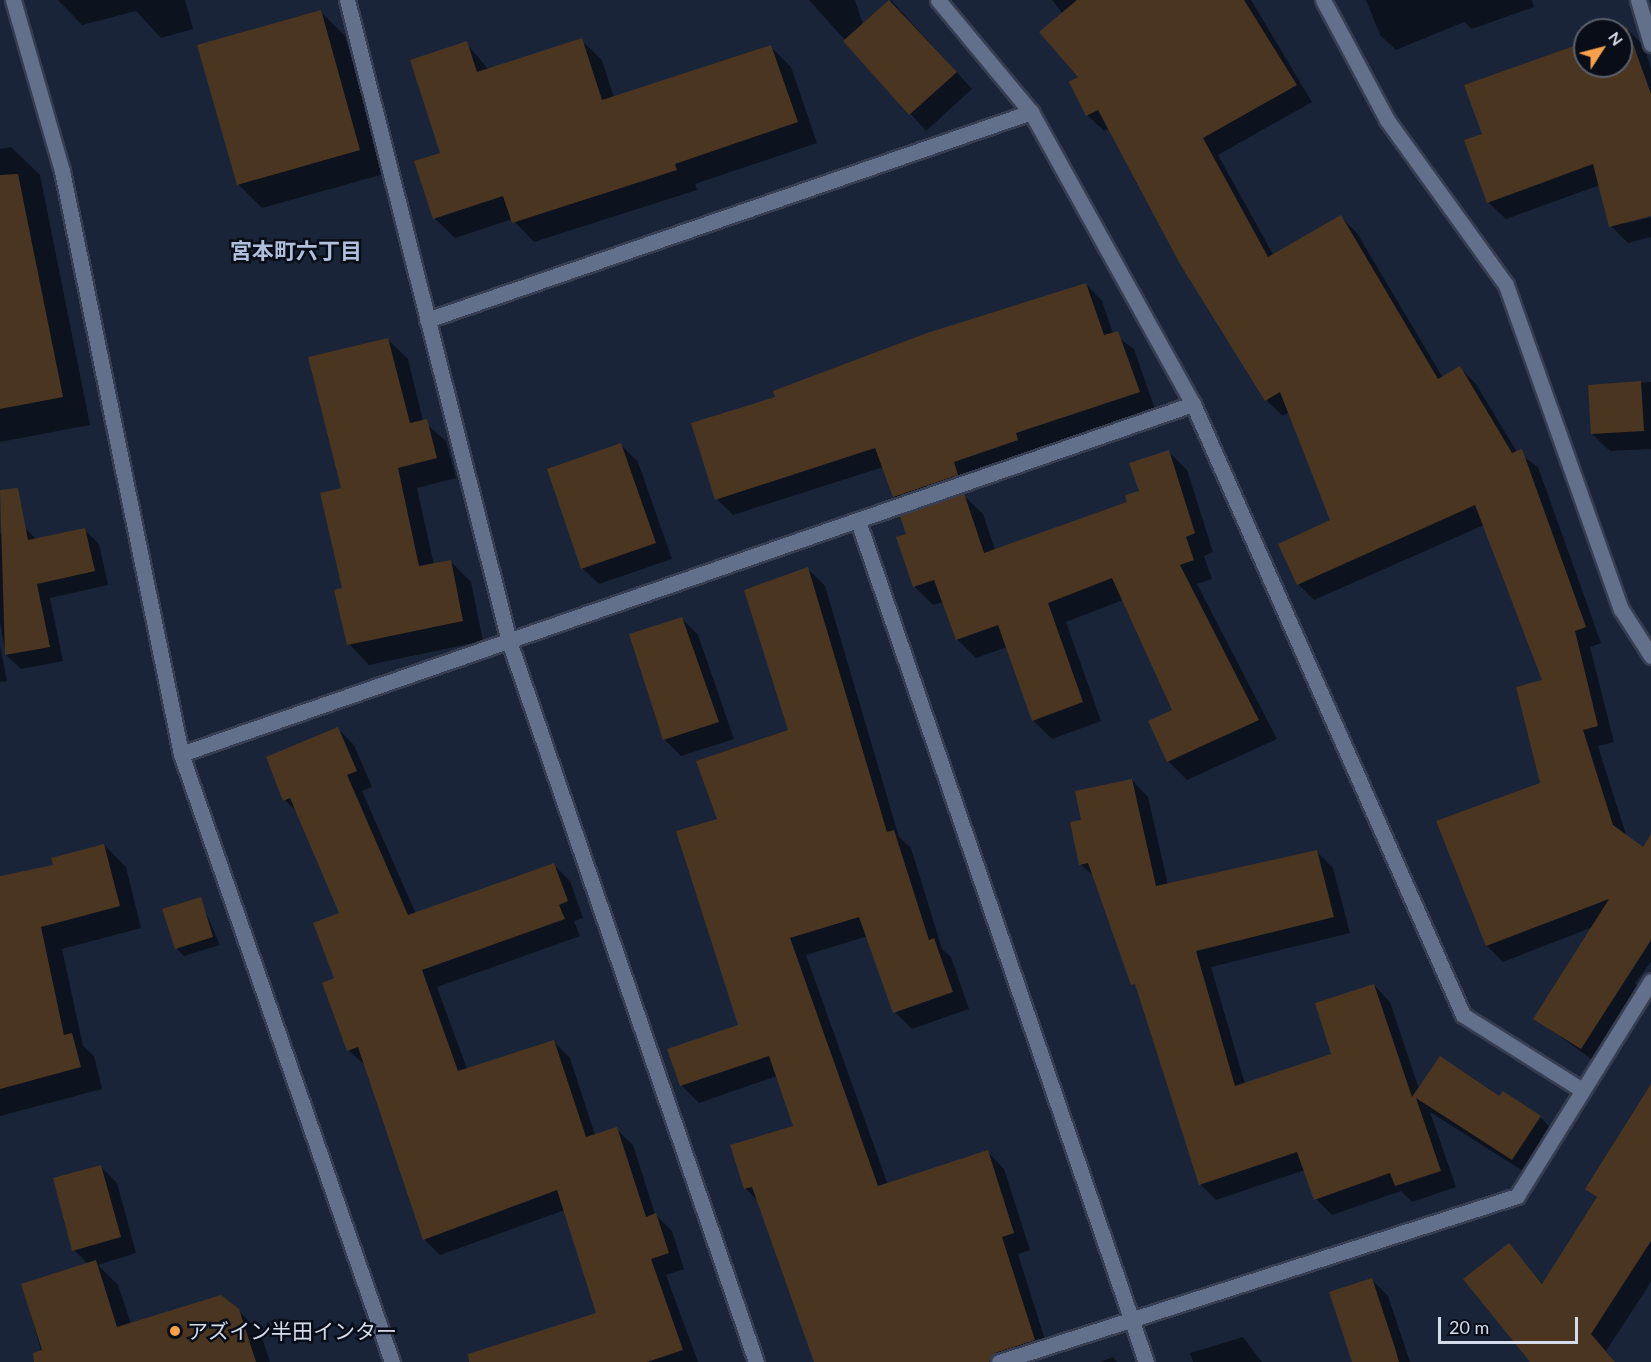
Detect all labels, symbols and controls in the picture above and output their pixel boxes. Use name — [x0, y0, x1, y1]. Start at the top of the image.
north arrow — [1573, 18, 1633, 78]
text: N — [1605, 28, 1628, 49]
district label: 宮本町六丁目 — [230, 238, 362, 264]
scale bar — [1441, 1305, 1580, 1343]
text: 20 m — [1449, 1316, 1489, 1338]
place label: アズイン半田インター — [187, 1318, 397, 1344]
marker: アズイン半田インター — [168, 1324, 182, 1338]

